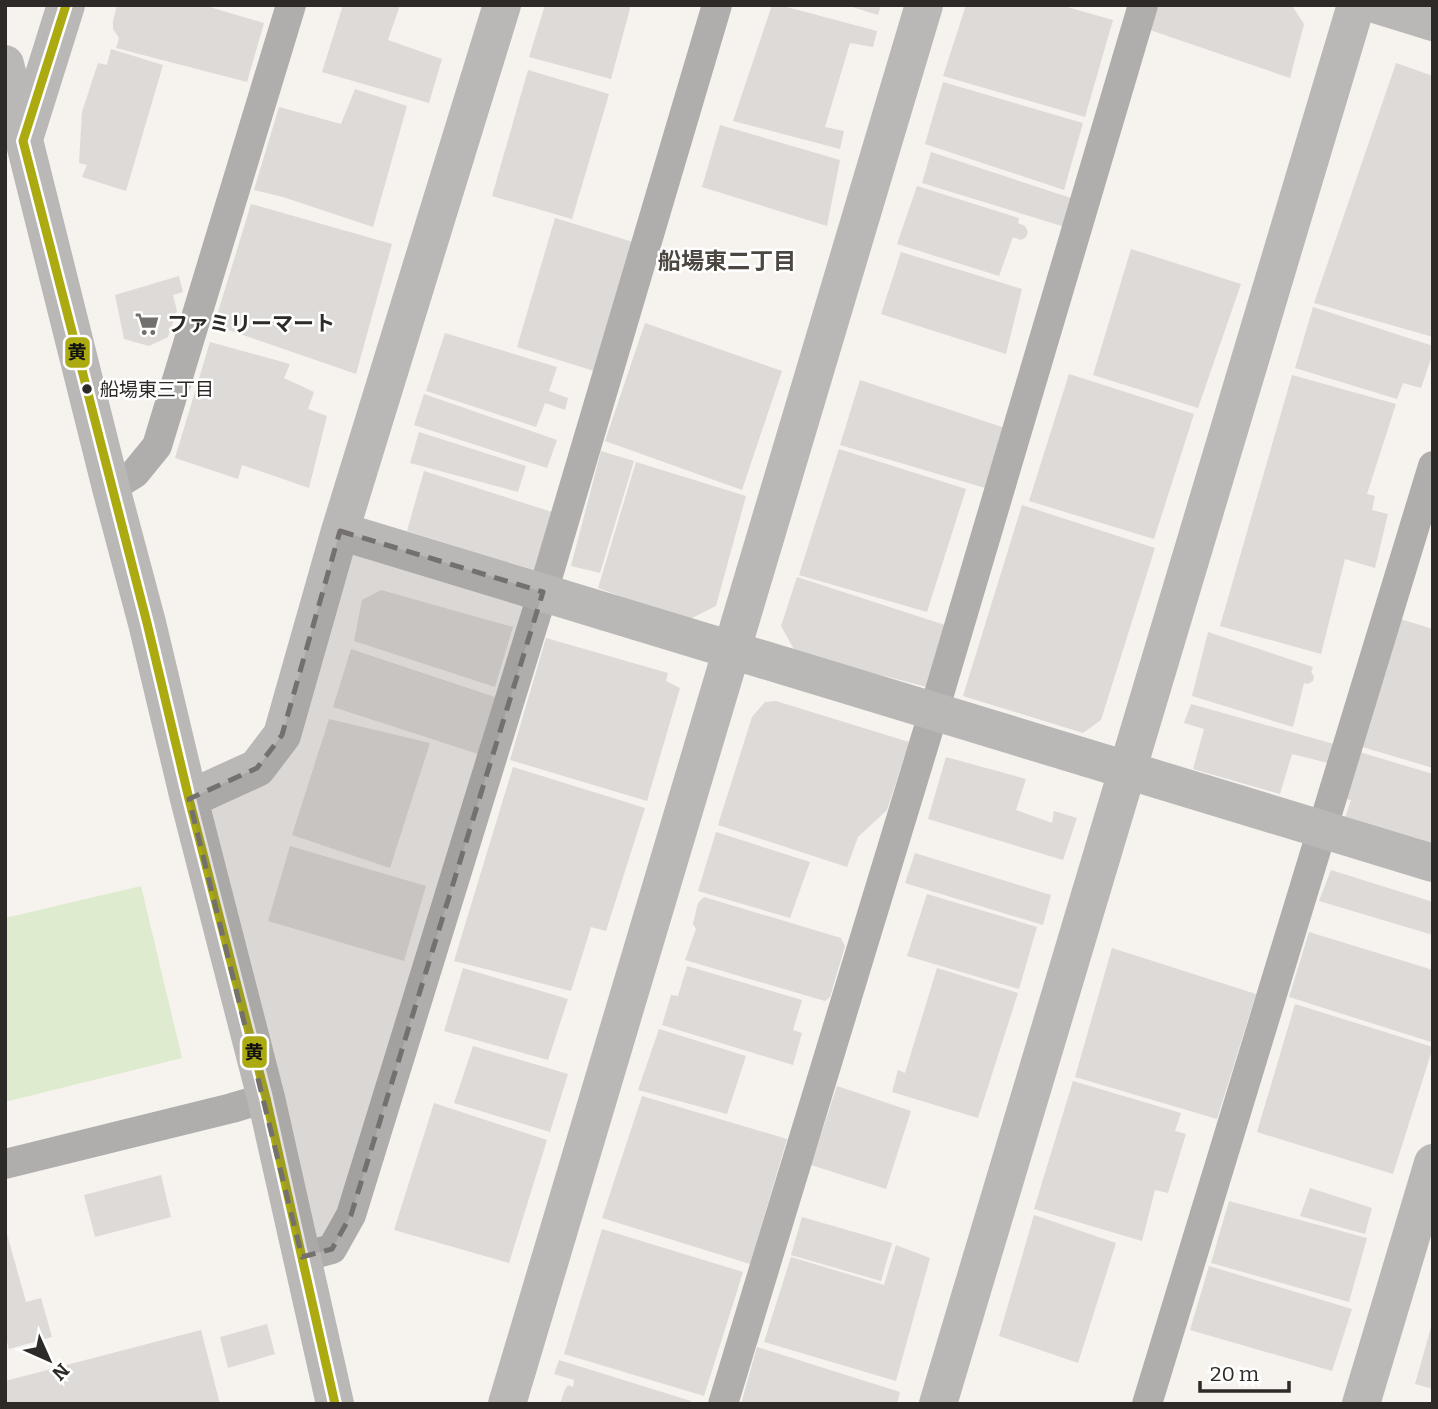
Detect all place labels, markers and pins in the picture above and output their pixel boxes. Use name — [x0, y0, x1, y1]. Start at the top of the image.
supermarket icon: ファミリーマート — [133, 310, 161, 338]
place label: ファミリーマート — [167, 311, 335, 337]
place label: 船場東三丁目 — [100, 378, 214, 401]
marker: 船場東三丁目 — [80, 382, 94, 396]

